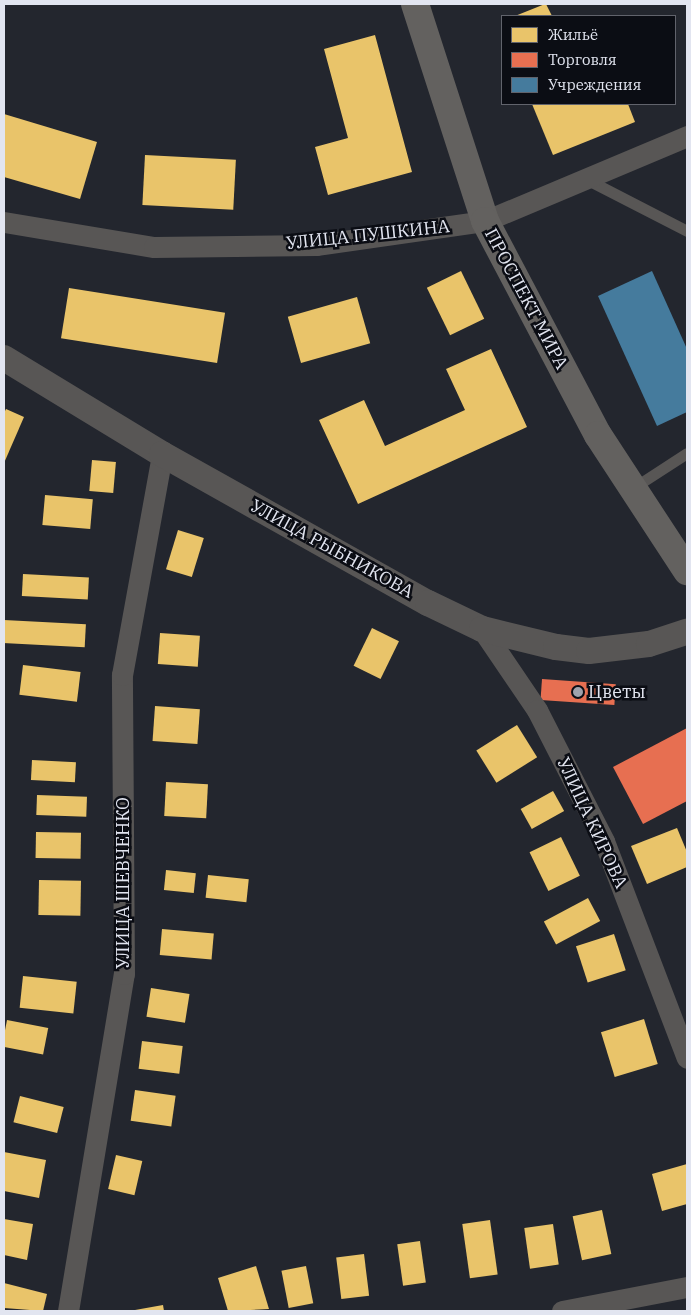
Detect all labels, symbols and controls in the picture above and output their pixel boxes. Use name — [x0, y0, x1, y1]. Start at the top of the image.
legend — [501, 15, 676, 105]
text: Жильё — [548, 25, 598, 44]
text: Торговля — [548, 50, 617, 69]
text: Учреждения — [548, 75, 641, 94]
street label: УЛИЦА ПУШКИНА — [285, 216, 451, 254]
street label: ПРОСПЕКТ МИРА — [480, 225, 572, 373]
street label: УЛИЦА РЫБНИКОВА — [247, 495, 417, 603]
place label: Цветы — [588, 681, 646, 703]
marker: Цветы — [572, 686, 584, 698]
street label: УЛИЦА КИРОВА — [552, 754, 632, 892]
street label: УЛИЦА ШЕВЧЕНКО — [112, 797, 134, 969]

